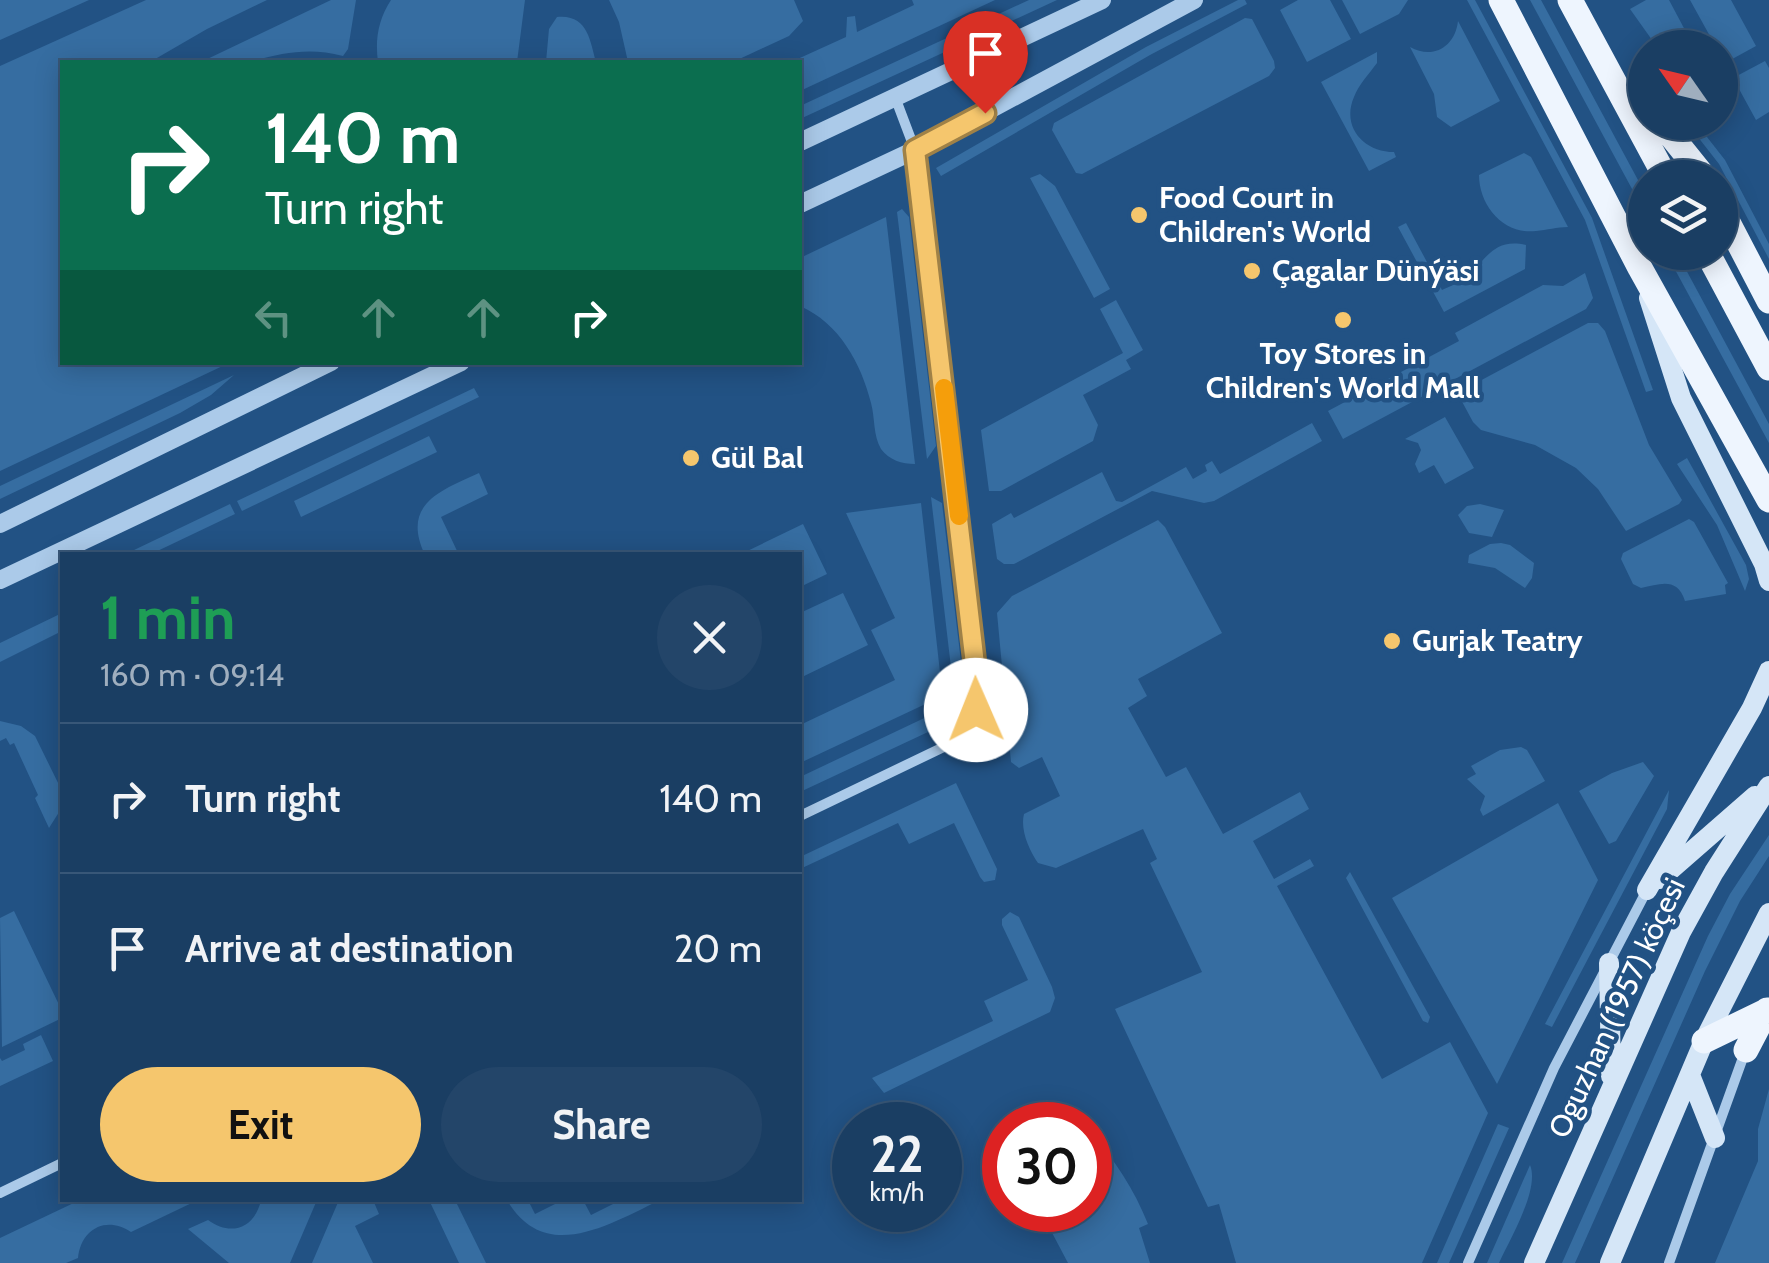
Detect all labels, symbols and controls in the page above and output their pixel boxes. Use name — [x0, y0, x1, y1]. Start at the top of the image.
pin — [943, 11, 1028, 114]
icon: arrive — [958, 26, 1013, 81]
north arrow — [1628, 30, 1738, 140]
map controls — [1628, 30, 1738, 270]
text: 140 m — [265, 95, 460, 181]
icon: right — [100, 100, 230, 230]
button: layers — [1628, 160, 1738, 270]
place label: Food Court in Children's World — [1159, 179, 1371, 250]
text: Turn right — [265, 181, 444, 235]
marker: Food Court in Children's World — [1128, 204, 1150, 226]
place label: Çagalar Dünýäsi — [1272, 252, 1479, 289]
marker: Çagalar Dünýäsi — [1241, 260, 1263, 282]
icon: left — [246, 290, 301, 345]
icon: ahead — [351, 290, 406, 345]
icon: ahead — [456, 290, 511, 345]
icon: right — [561, 290, 616, 345]
marker: Toy Stores in Children's World Mall — [1332, 309, 1354, 331]
place label: Toy Stores in Children's World Mall — [1206, 335, 1480, 406]
place label: Gül Bal — [711, 439, 804, 476]
marker: Gül Bal — [680, 447, 702, 469]
text: 1 min — [100, 581, 235, 654]
button: close — [657, 585, 762, 690]
place label: Gurjak Teatry — [1412, 622, 1583, 659]
marker: Gurjak Teatry — [1381, 630, 1403, 652]
text: 160 m · 09:14 — [100, 655, 284, 694]
position arrow — [924, 658, 1028, 762]
icon: right — [100, 771, 155, 826]
text: Turn right — [185, 775, 341, 822]
text: 140 m — [659, 775, 762, 822]
street label: Oguzhan (1957) köçesi — [1540, 872, 1693, 1144]
icon: arrive — [100, 921, 155, 976]
text: Arrive at destination — [185, 925, 514, 972]
text: 20 m — [674, 925, 762, 972]
button: Exit — [100, 1067, 421, 1182]
button: Share — [441, 1067, 762, 1182]
speed limit sign: 30 — [982, 1102, 1112, 1232]
text: 22 — [871, 1124, 923, 1185]
text: km/h — [870, 1177, 924, 1207]

